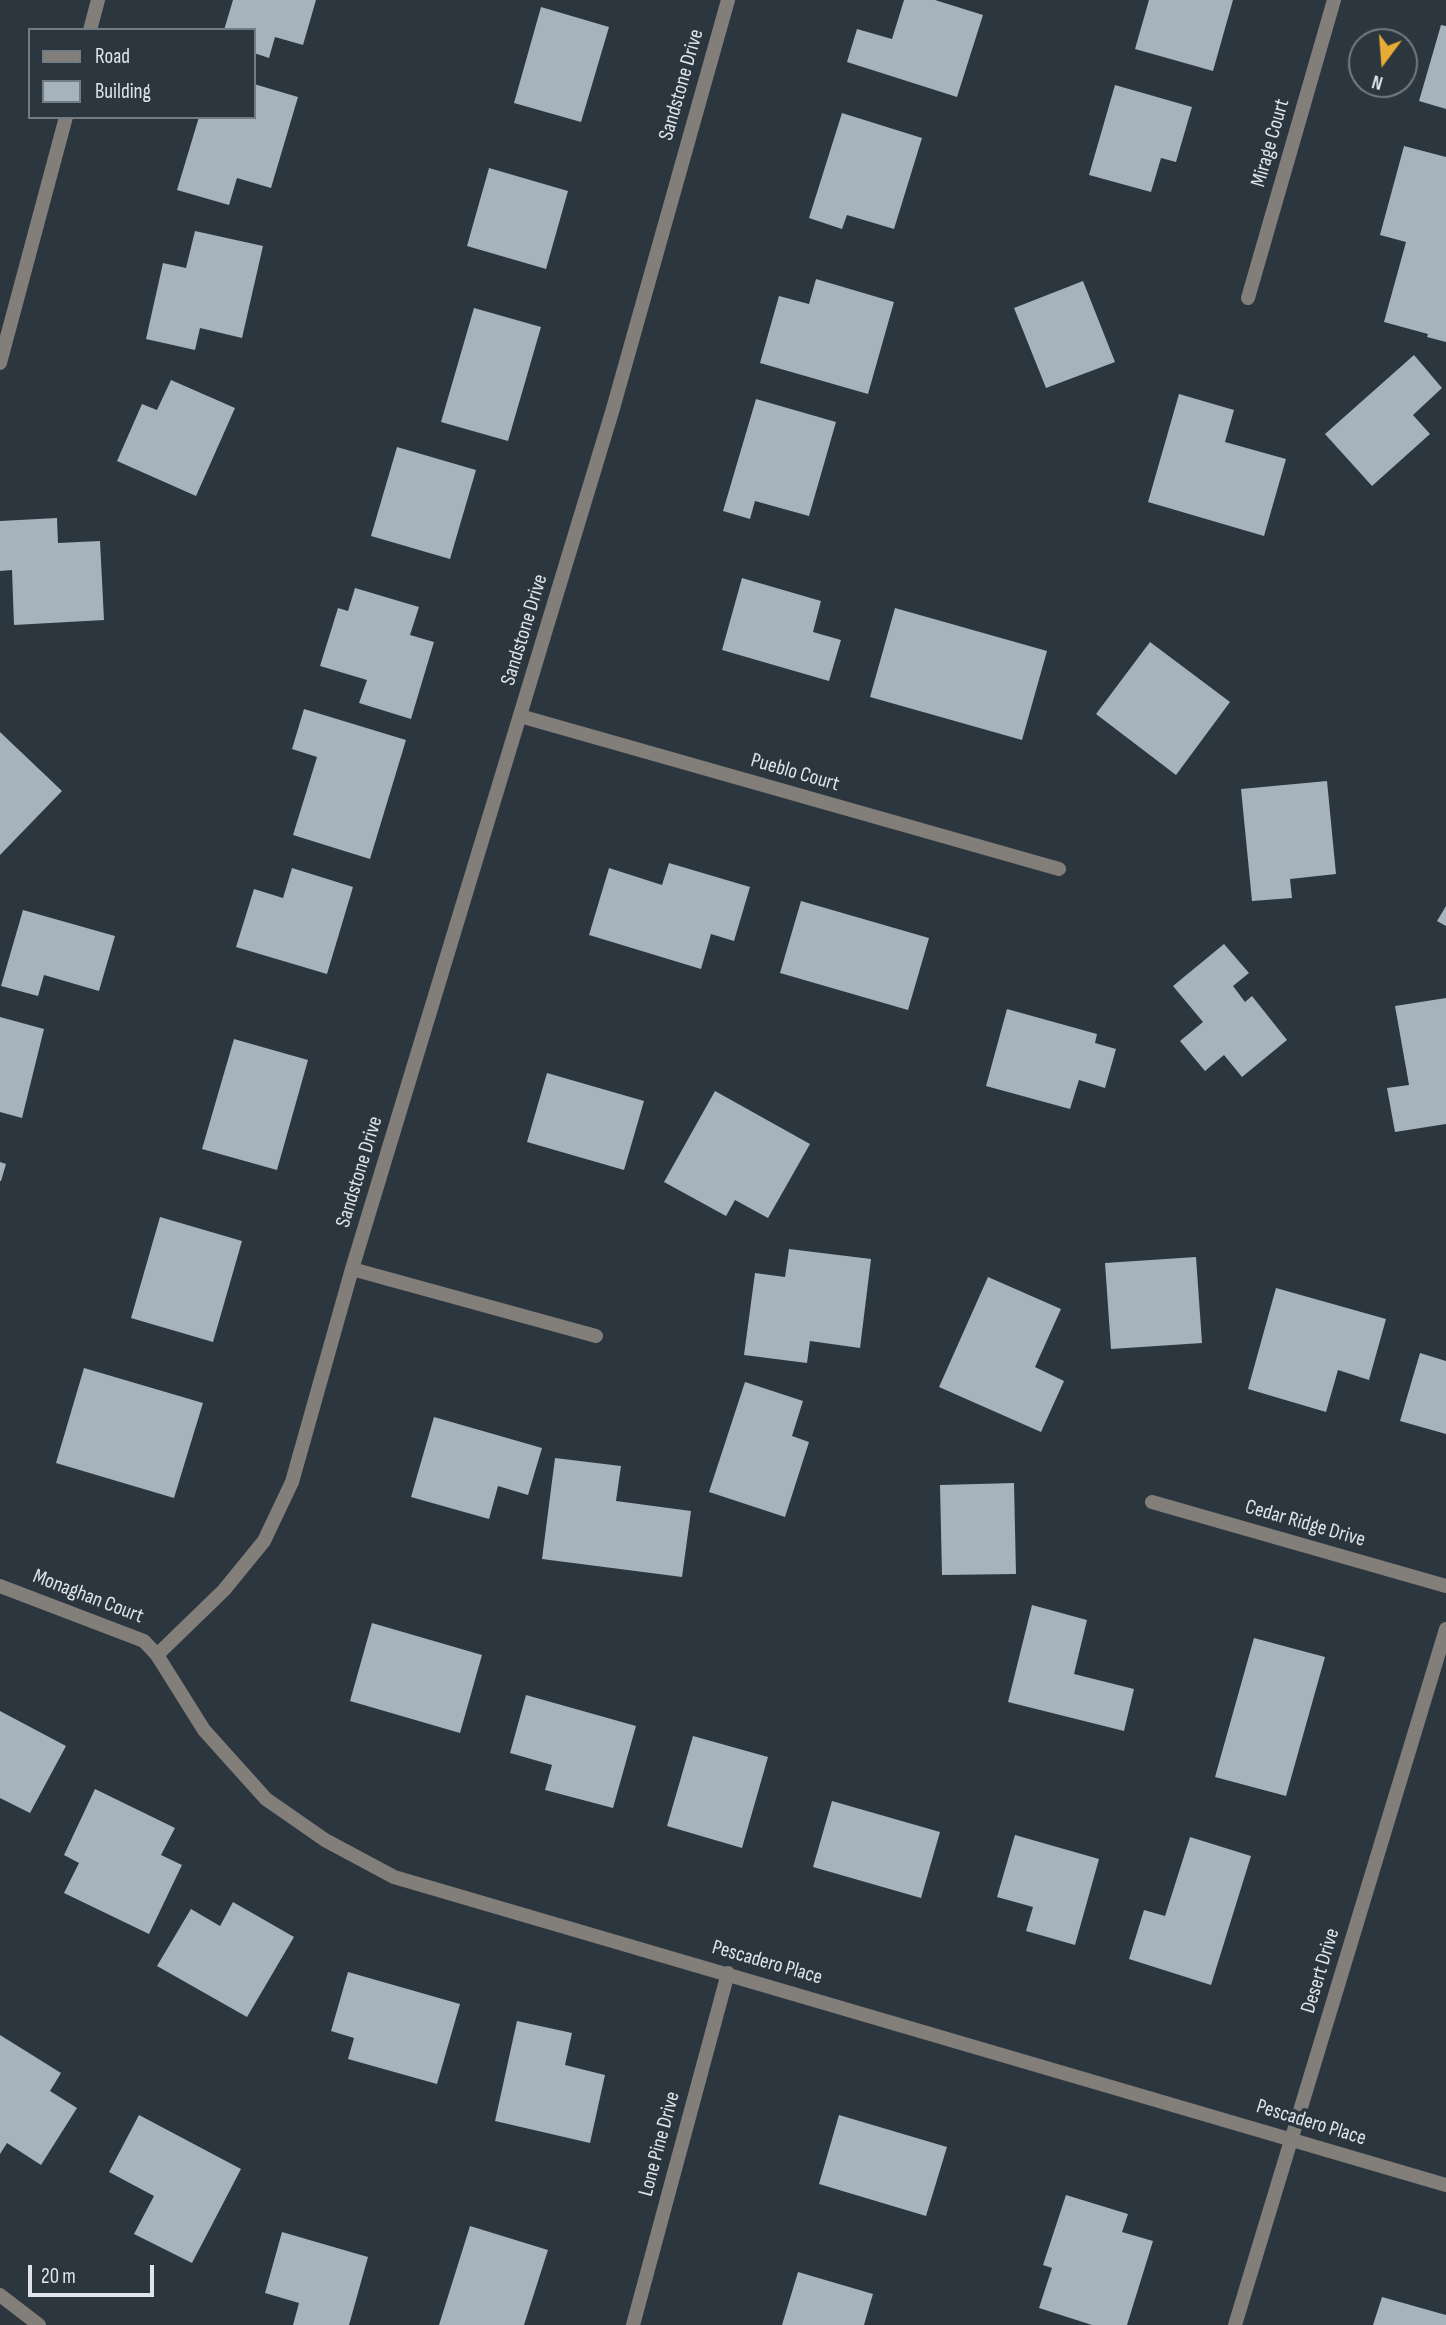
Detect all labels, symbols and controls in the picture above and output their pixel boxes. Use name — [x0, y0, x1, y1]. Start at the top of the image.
street label: Sandstone Drive — [654, 26, 710, 144]
legend — [28, 28, 256, 119]
north arrow — [1348, 28, 1418, 98]
text: Road — [95, 44, 130, 69]
text: N — [1370, 69, 1386, 94]
text: Building — [95, 79, 151, 104]
street label: Mirage Court — [1246, 96, 1296, 190]
street label: Sandstone Drive — [496, 571, 554, 689]
street label: Pueblo Court — [748, 748, 842, 798]
street label: Sandstone Drive — [331, 1113, 389, 1231]
street label: Cedar Ridge Drive — [1242, 1495, 1368, 1553]
street label: Monaghan Court — [29, 1564, 147, 1630]
street label: Desert Drive — [1296, 1926, 1346, 2016]
street label: Pescadero Place — [709, 1935, 825, 1991]
street label: Lone Pine Drive — [634, 2089, 686, 2199]
street label: Pescadero Place — [1253, 2094, 1369, 2152]
scale bar — [32, 2252, 158, 2296]
text: 20 m — [41, 2264, 76, 2289]

